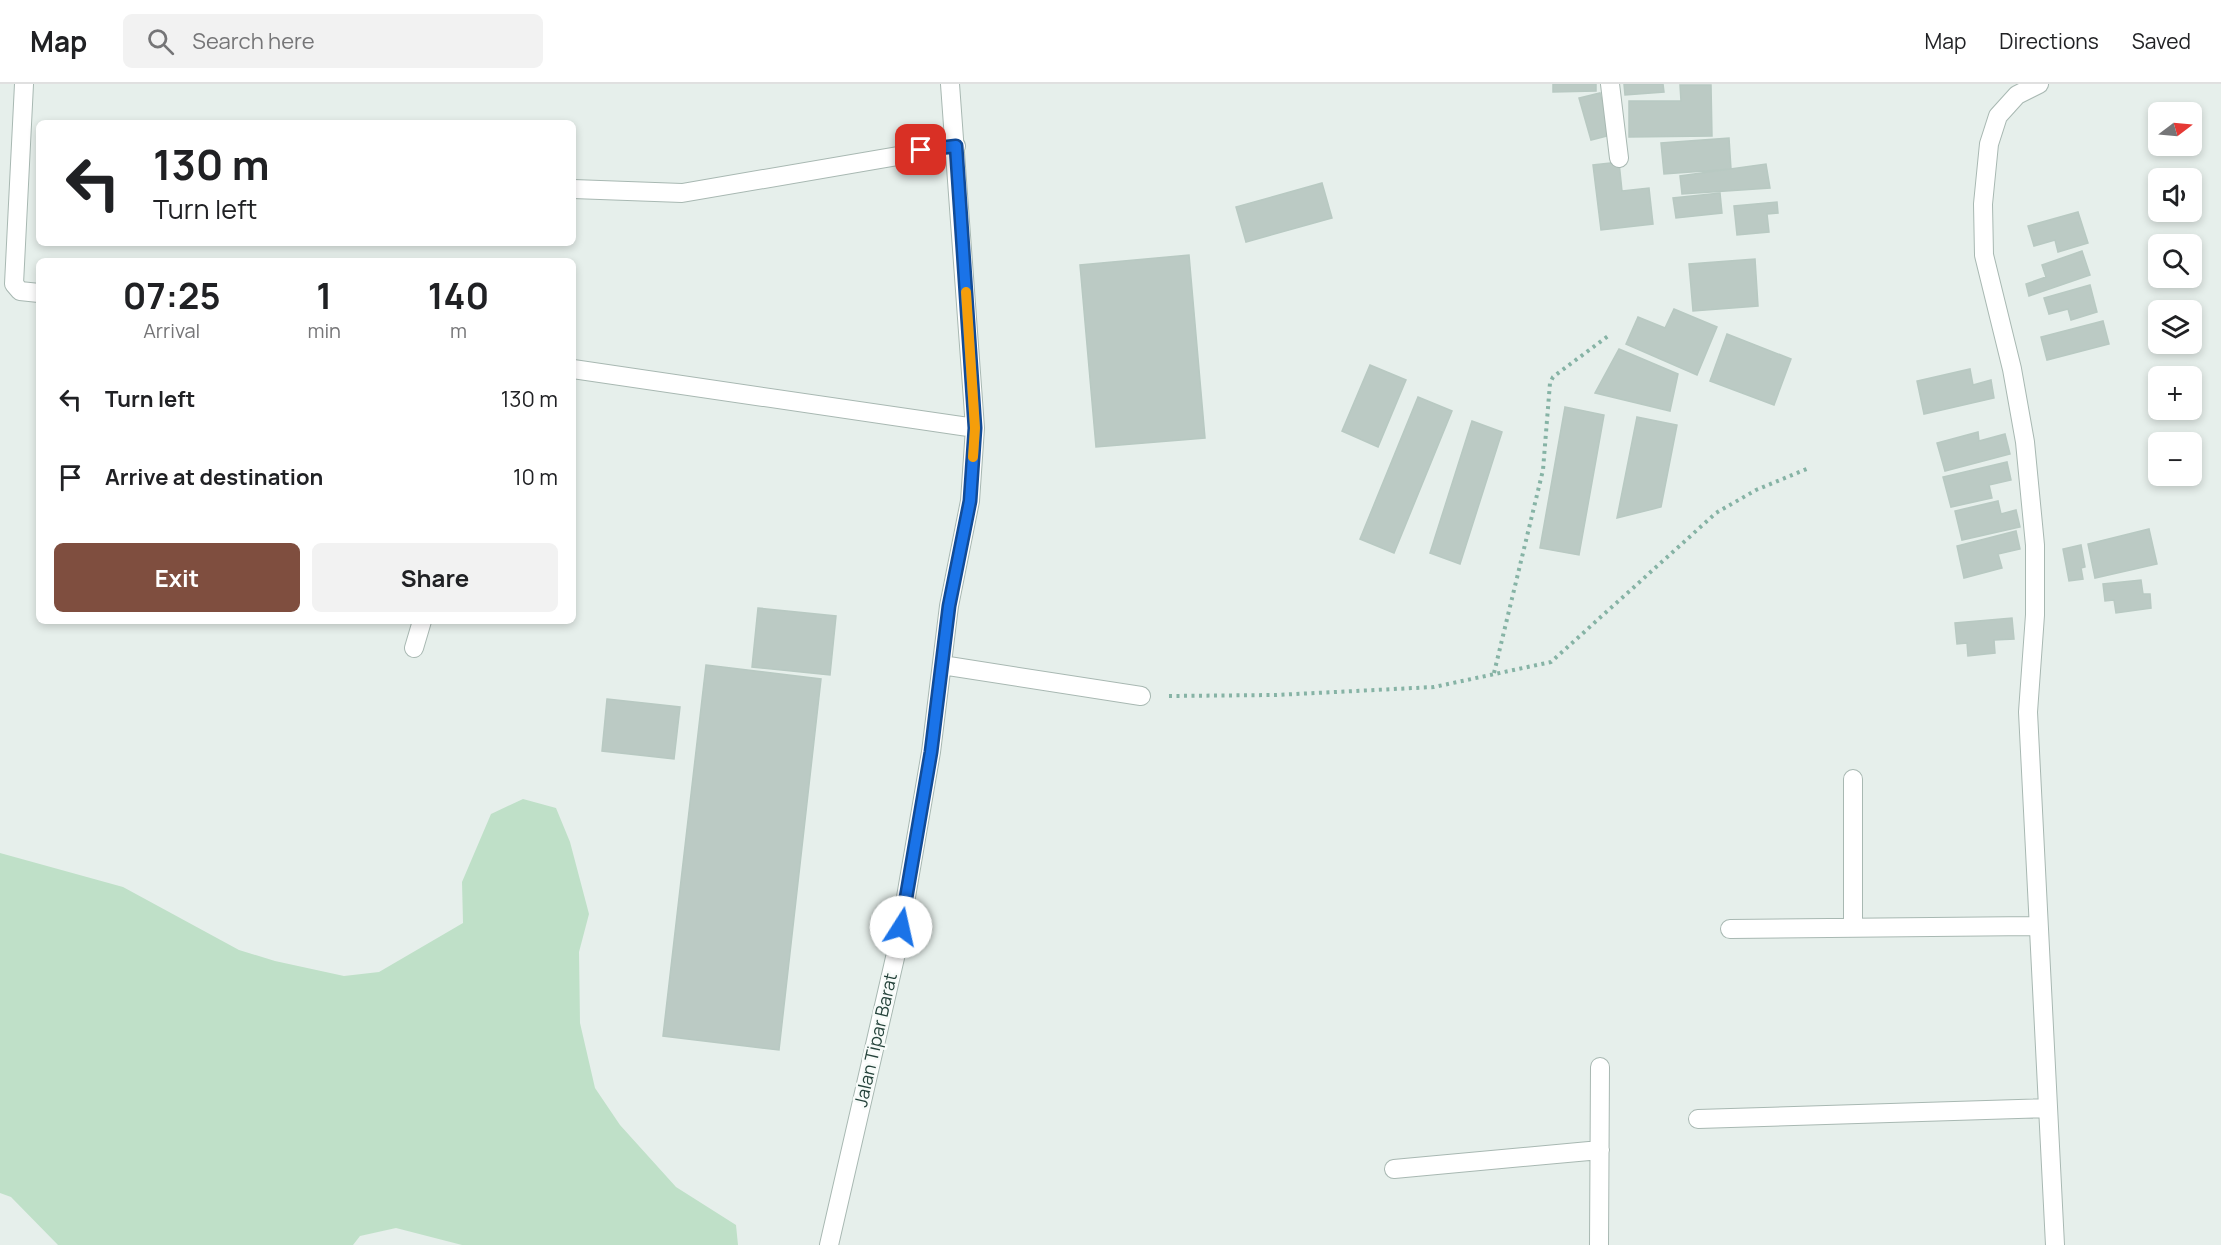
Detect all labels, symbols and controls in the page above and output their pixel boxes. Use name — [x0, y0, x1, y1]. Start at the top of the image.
search box — [123, 14, 543, 68]
text: Map — [30, 22, 87, 60]
icon: search — [144, 25, 177, 58]
text: Search here — [192, 26, 315, 56]
text: Map — [1925, 27, 1966, 55]
text: Directions — [1999, 27, 2099, 55]
text: Saved — [2132, 27, 2191, 55]
north arrow — [2148, 102, 2202, 156]
map controls — [2148, 102, 2202, 486]
pin — [895, 124, 946, 175]
icon: arrive — [904, 133, 937, 166]
text: 130 m — [153, 135, 270, 193]
icon: left — [54, 144, 132, 222]
button: sound — [2148, 168, 2202, 222]
text: Turn left — [153, 190, 257, 227]
button: search — [2148, 234, 2202, 288]
text: 07:25 — [123, 271, 221, 320]
text: 1 — [316, 271, 332, 320]
text: 140 — [428, 271, 489, 320]
button: layers — [2148, 300, 2202, 354]
text: Arrival — [143, 317, 200, 344]
text: min — [307, 317, 341, 344]
text: m — [450, 317, 467, 344]
button: + — [2148, 366, 2202, 420]
icon: left — [54, 383, 87, 416]
text: Turn left — [105, 384, 195, 414]
text: 130 m — [501, 384, 558, 414]
button: − — [2148, 432, 2202, 486]
icon: arrive — [54, 461, 87, 494]
text: Arrive at destination — [105, 462, 323, 492]
text: 10 m — [513, 462, 558, 492]
button: Exit — [54, 543, 300, 612]
button: Share — [312, 543, 558, 612]
position arrow — [869, 895, 933, 959]
street label: Jalan Tipar Barat — [848, 970, 902, 1109]

